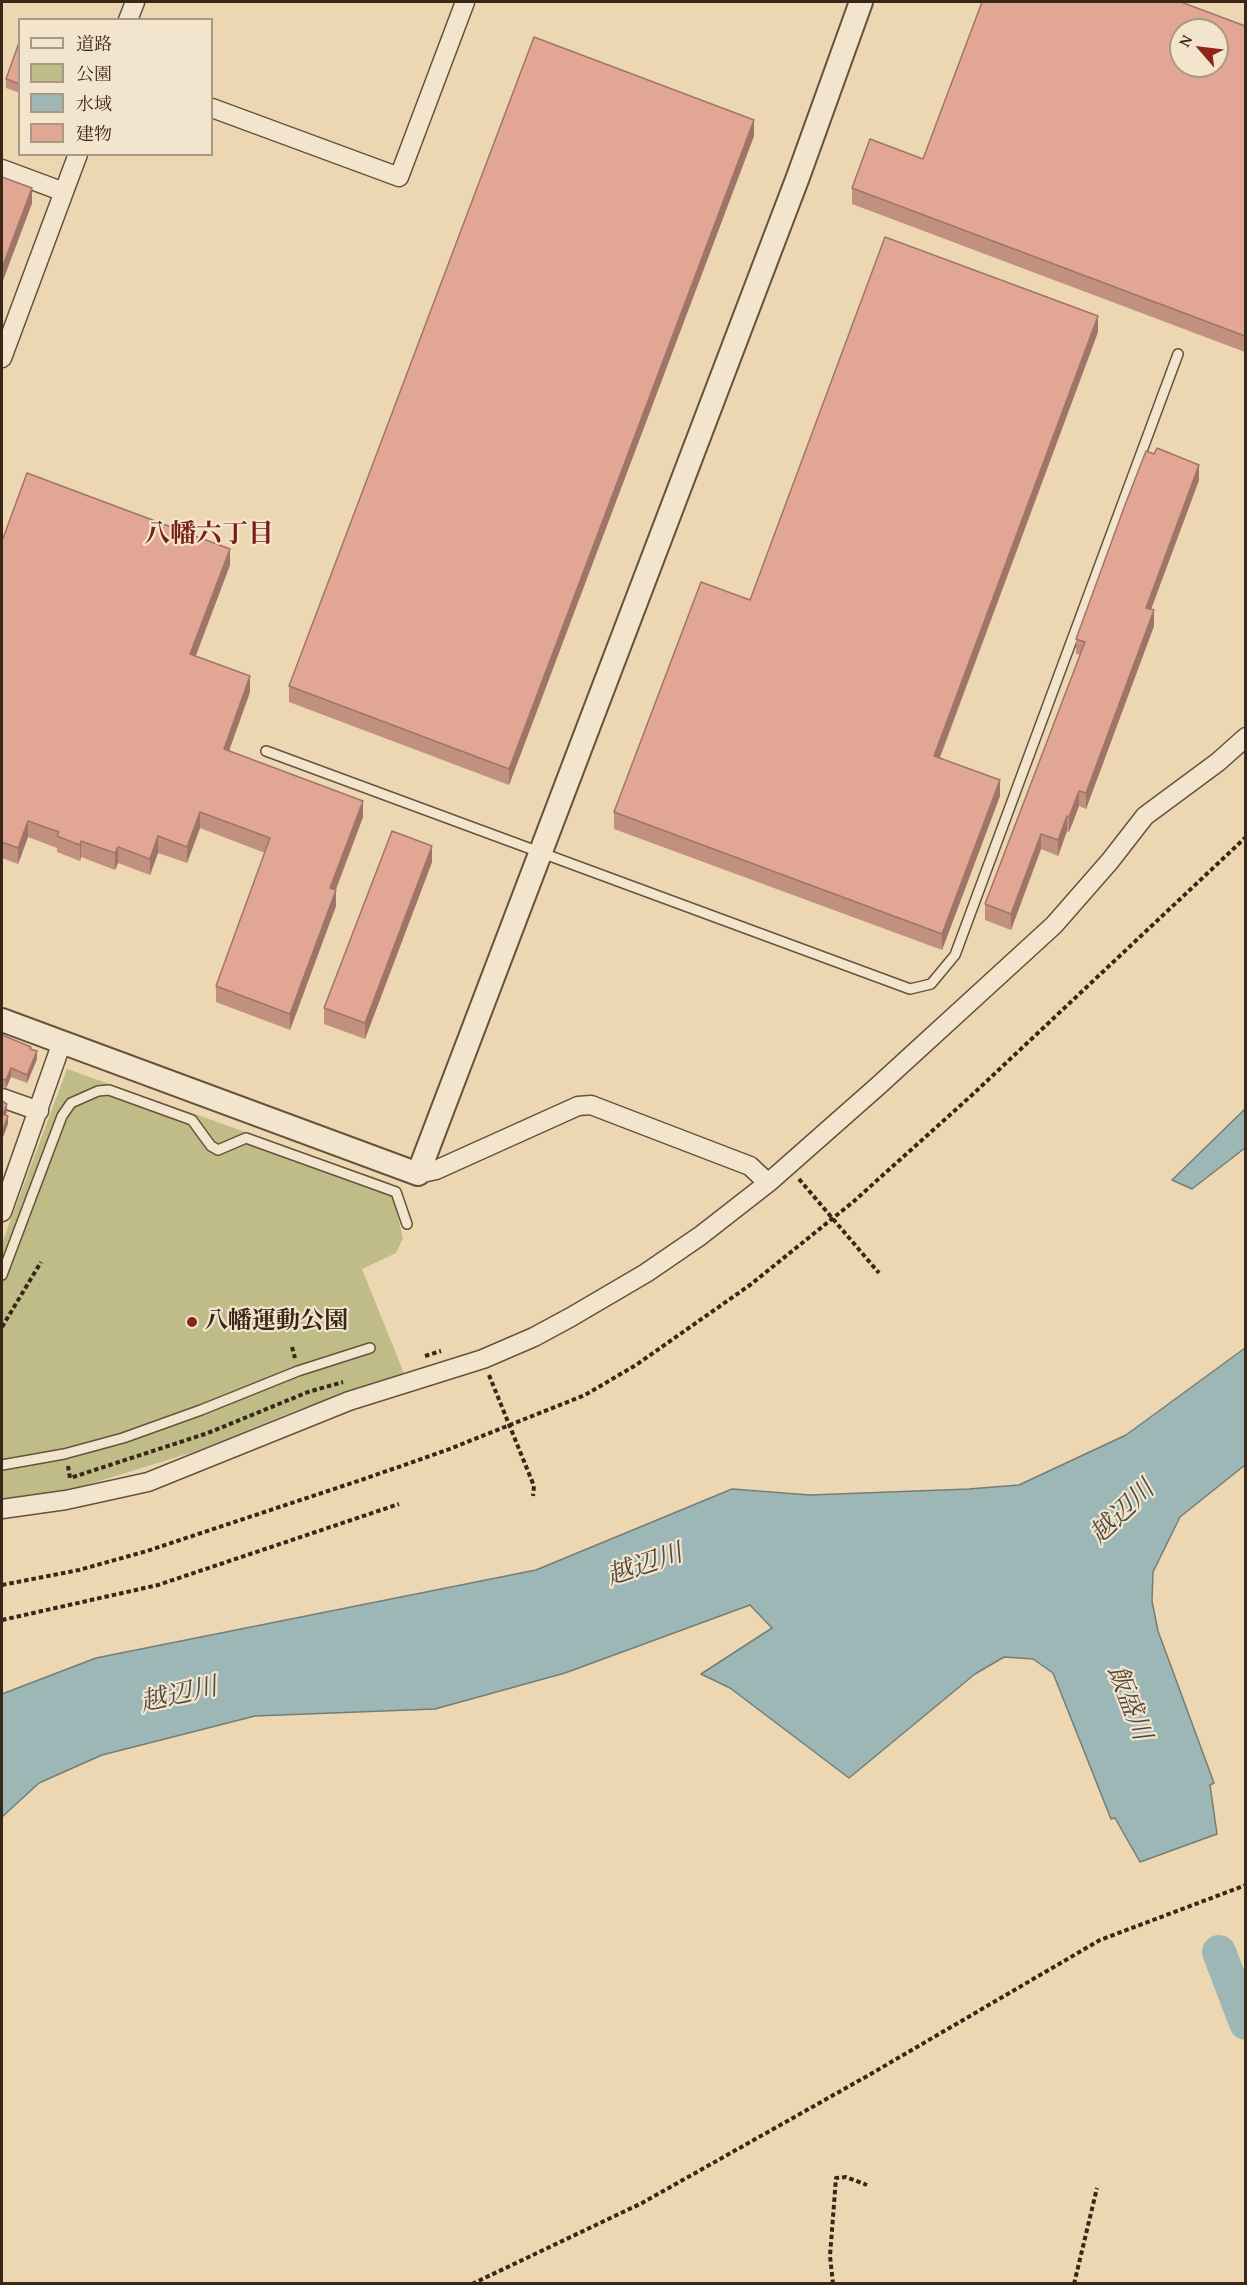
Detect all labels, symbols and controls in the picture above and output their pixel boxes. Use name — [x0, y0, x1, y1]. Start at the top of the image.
legend — [18, 18, 213, 156]
north arrow — [1169, 18, 1229, 78]
text: 道路 — [76, 30, 112, 57]
text: N — [1172, 30, 1198, 51]
text: 公園 — [76, 60, 112, 87]
text: 水域 — [76, 90, 112, 117]
text: 建物 — [76, 120, 112, 147]
district label: 八幡六丁目 — [144, 519, 274, 551]
place label: 八幡運動公園 — [204, 1308, 348, 1336]
marker: 八幡運動公園 — [185, 1315, 199, 1329]
water label: 越辺川 — [1084, 1475, 1162, 1551]
water label: 越辺川 — [603, 1539, 687, 1593]
water label: 飯盛川 — [1099, 1661, 1157, 1745]
water label: 越辺川 — [137, 1672, 221, 1720]

